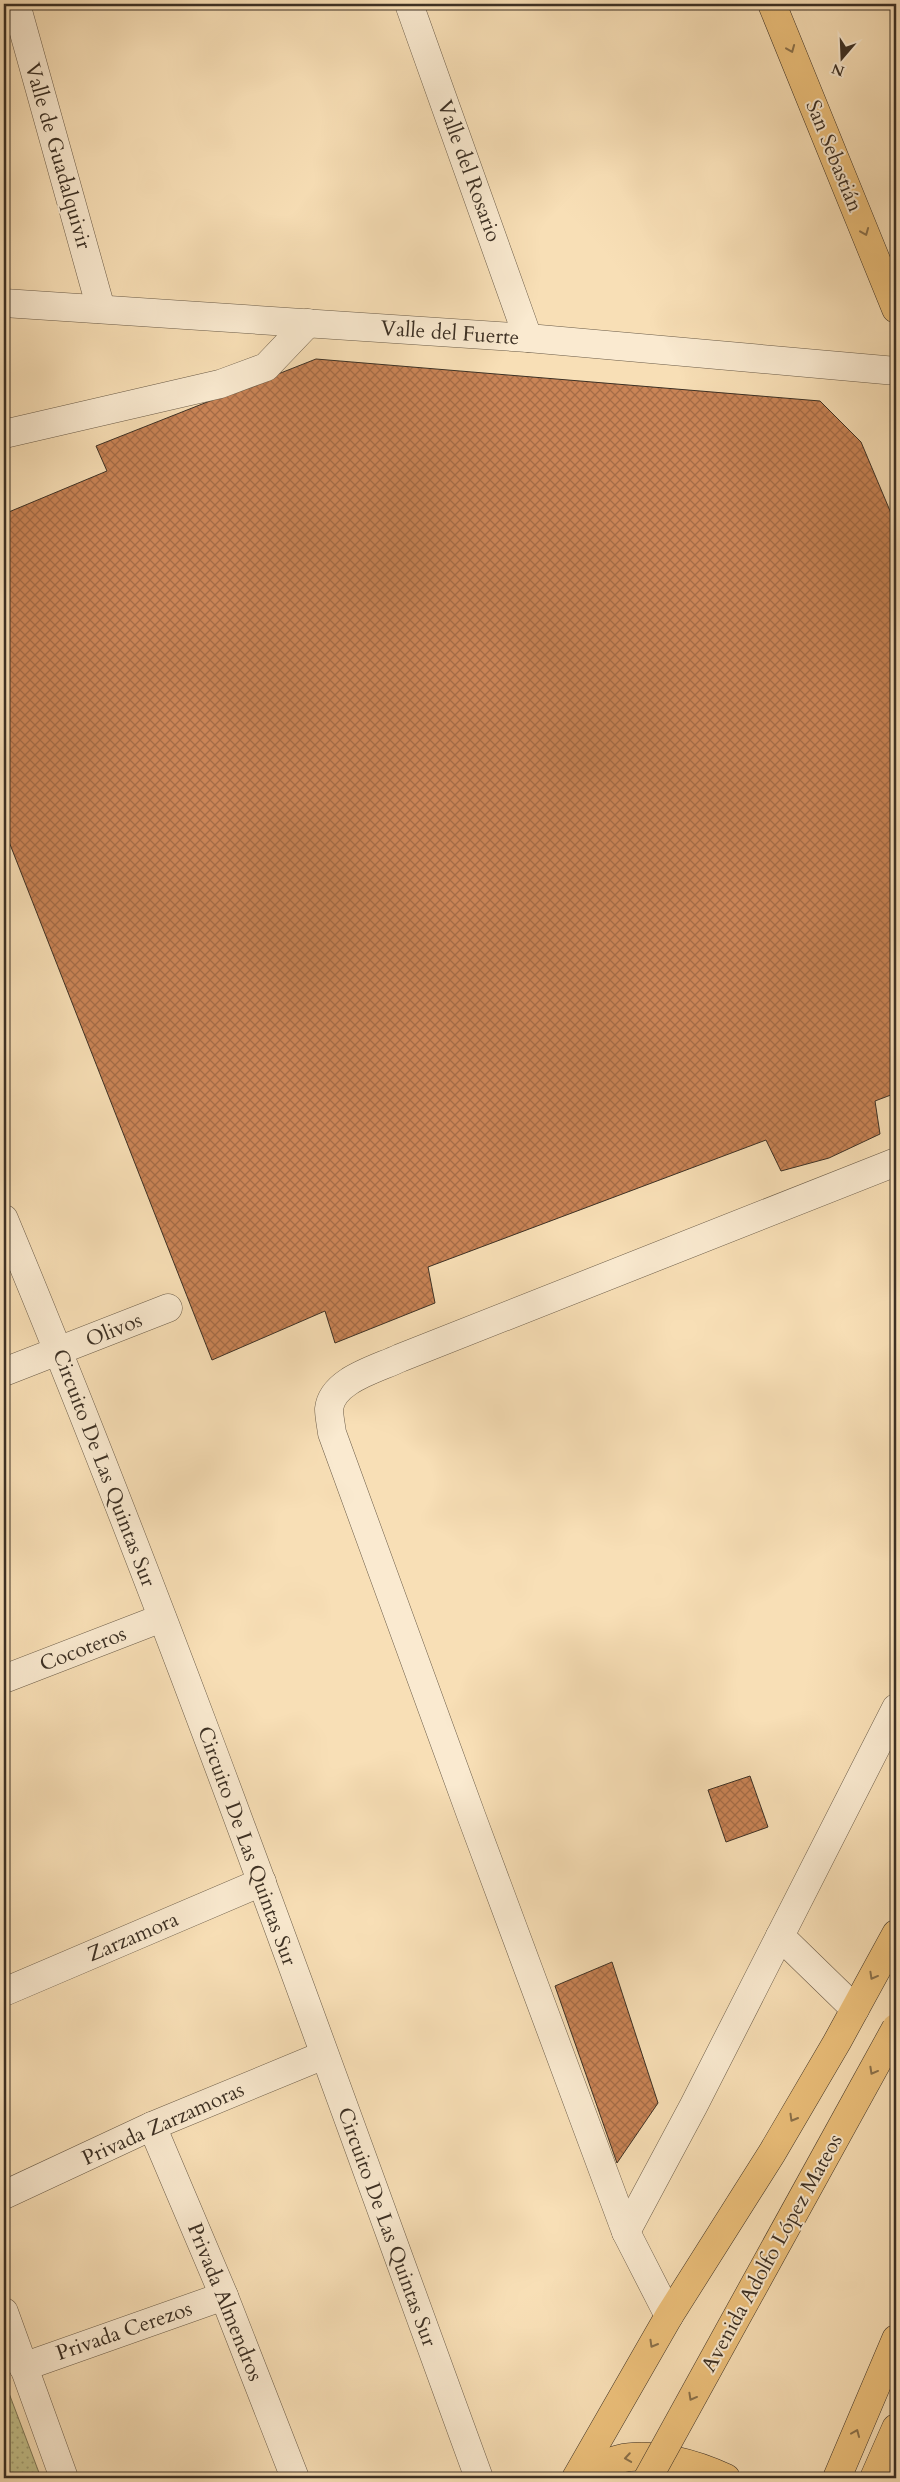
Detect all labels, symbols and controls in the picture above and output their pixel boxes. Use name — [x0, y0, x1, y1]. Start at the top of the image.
north arrow — [818, 32, 868, 82]
one-way arrow — [784, 44, 795, 53]
text: N — [829, 59, 847, 81]
street label: Valle de Guadalquivir — [18, 60, 99, 253]
street label: Valle del Rosario — [430, 96, 508, 246]
street label: San Sebastián — [798, 96, 870, 216]
one-way arrow — [859, 227, 869, 236]
street label: Valle del Fuerte — [380, 314, 520, 352]
street label: Olivos — [81, 1306, 147, 1354]
street label: Circuito De Las Quintas Sur — [45, 1345, 163, 1591]
street label: Cocoteros — [36, 1619, 130, 1679]
street label: Circuito De Las Quintas Sur — [190, 1722, 304, 1970]
street label: Zarzamora — [83, 1905, 183, 1969]
one-way arrow — [869, 1971, 879, 1980]
one-way arrow — [869, 2065, 879, 2074]
street label: Privada Zarzamoras — [77, 2075, 249, 2173]
street label: Circuito De Las Quintas Sur — [330, 2103, 444, 2351]
one-way arrow — [789, 2112, 799, 2121]
street label: Avenida Adolfo López Mateos — [694, 2129, 850, 2377]
street label: Privada Almendros — [180, 2219, 270, 2385]
street label: Privada Cerezos — [52, 2294, 196, 2368]
one-way arrow — [649, 2338, 659, 2347]
one-way arrow — [688, 2391, 698, 2400]
one-way arrow — [850, 2429, 861, 2438]
one-way arrow — [624, 2452, 632, 2462]

